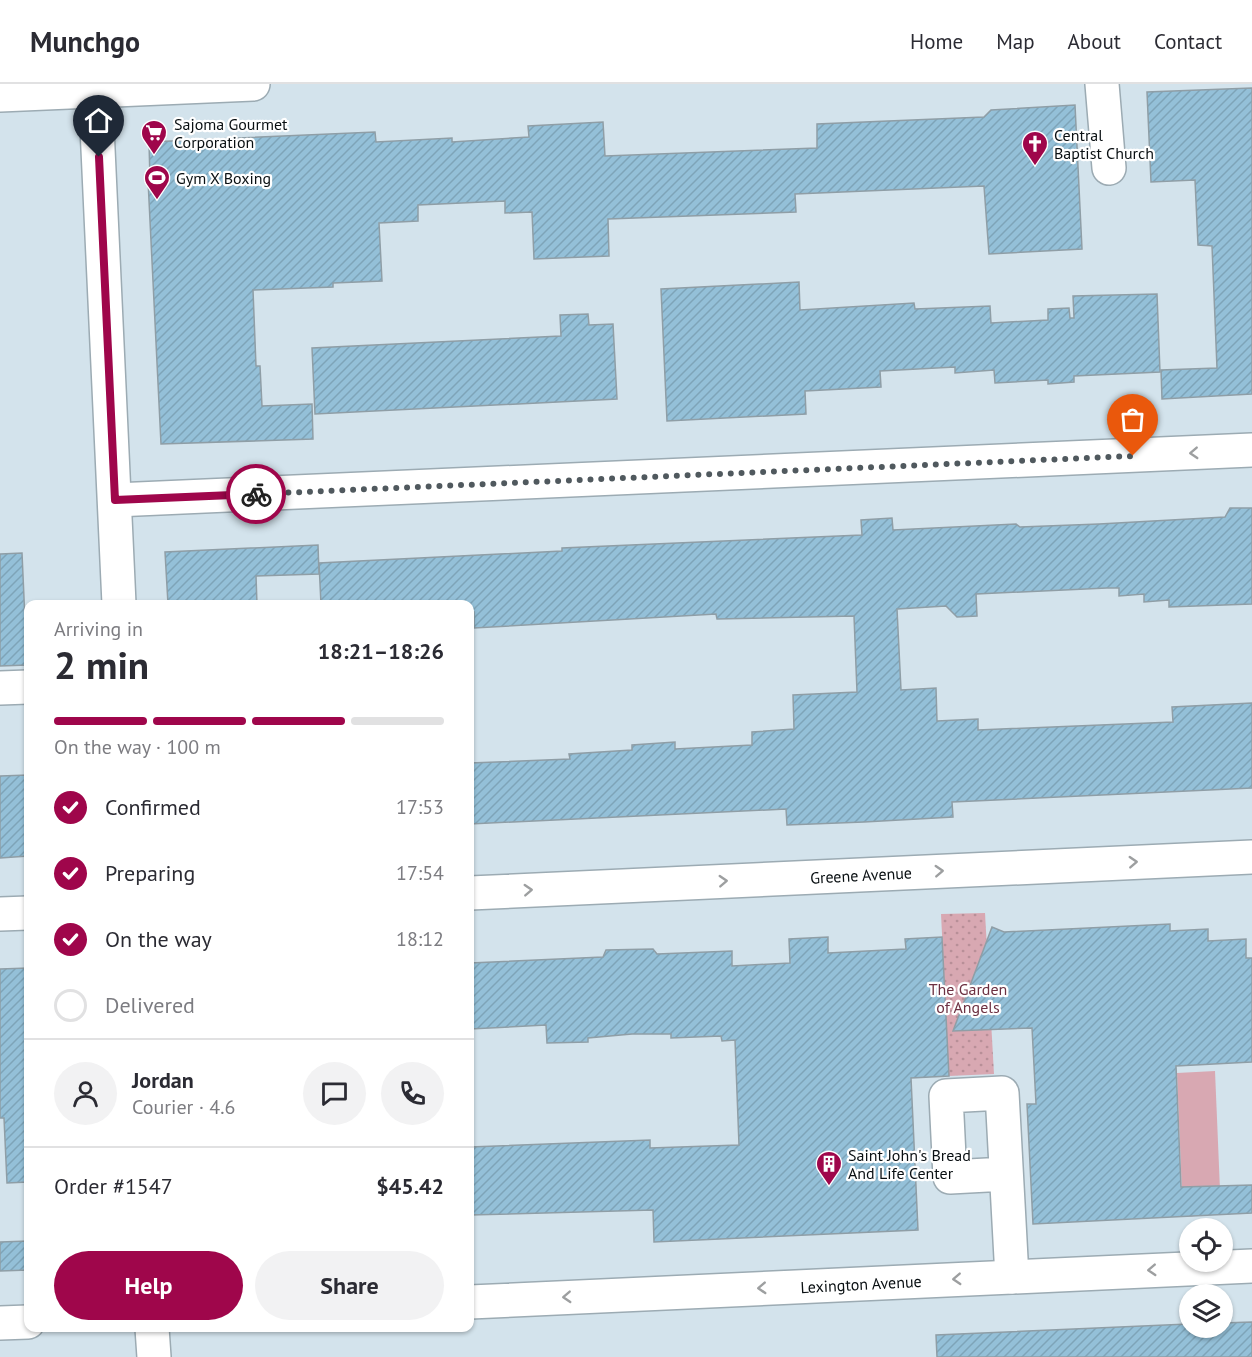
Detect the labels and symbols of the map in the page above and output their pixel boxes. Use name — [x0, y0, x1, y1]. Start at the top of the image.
pin — [73, 95, 124, 157]
place label: Sajoma Gourmet Corporation — [174, 114, 288, 152]
supermarket icon: Sajoma Gourmet Corporation — [139, 118, 169, 156]
place label: Central Baptist Church — [1054, 125, 1154, 163]
church icon: Central Baptist Church — [1020, 129, 1050, 167]
sports icon: Gym X Boxing — [142, 163, 172, 201]
place label: Gym X Boxing — [176, 168, 271, 188]
pin — [1107, 394, 1158, 456]
one-way arrow — [1189, 446, 1198, 459]
courier — [226, 464, 286, 524]
one-way arrow — [1129, 856, 1138, 869]
street label: Greene Avenue — [810, 862, 912, 888]
one-way arrow — [934, 865, 943, 878]
one-way arrow — [718, 875, 727, 888]
one-way arrow — [523, 884, 532, 896]
park label: The Garden of Angels — [929, 979, 1007, 1017]
place label: Saint John's Bread And Life Center — [848, 1145, 971, 1183]
building icon: Saint John's Bread And Life Center — [814, 1149, 844, 1187]
one-way arrow — [1147, 1264, 1156, 1277]
street label: Lexington Avenue — [800, 1271, 922, 1297]
one-way arrow — [952, 1273, 961, 1286]
one-way arrow — [758, 1282, 767, 1295]
one-way arrow — [563, 1291, 572, 1304]

